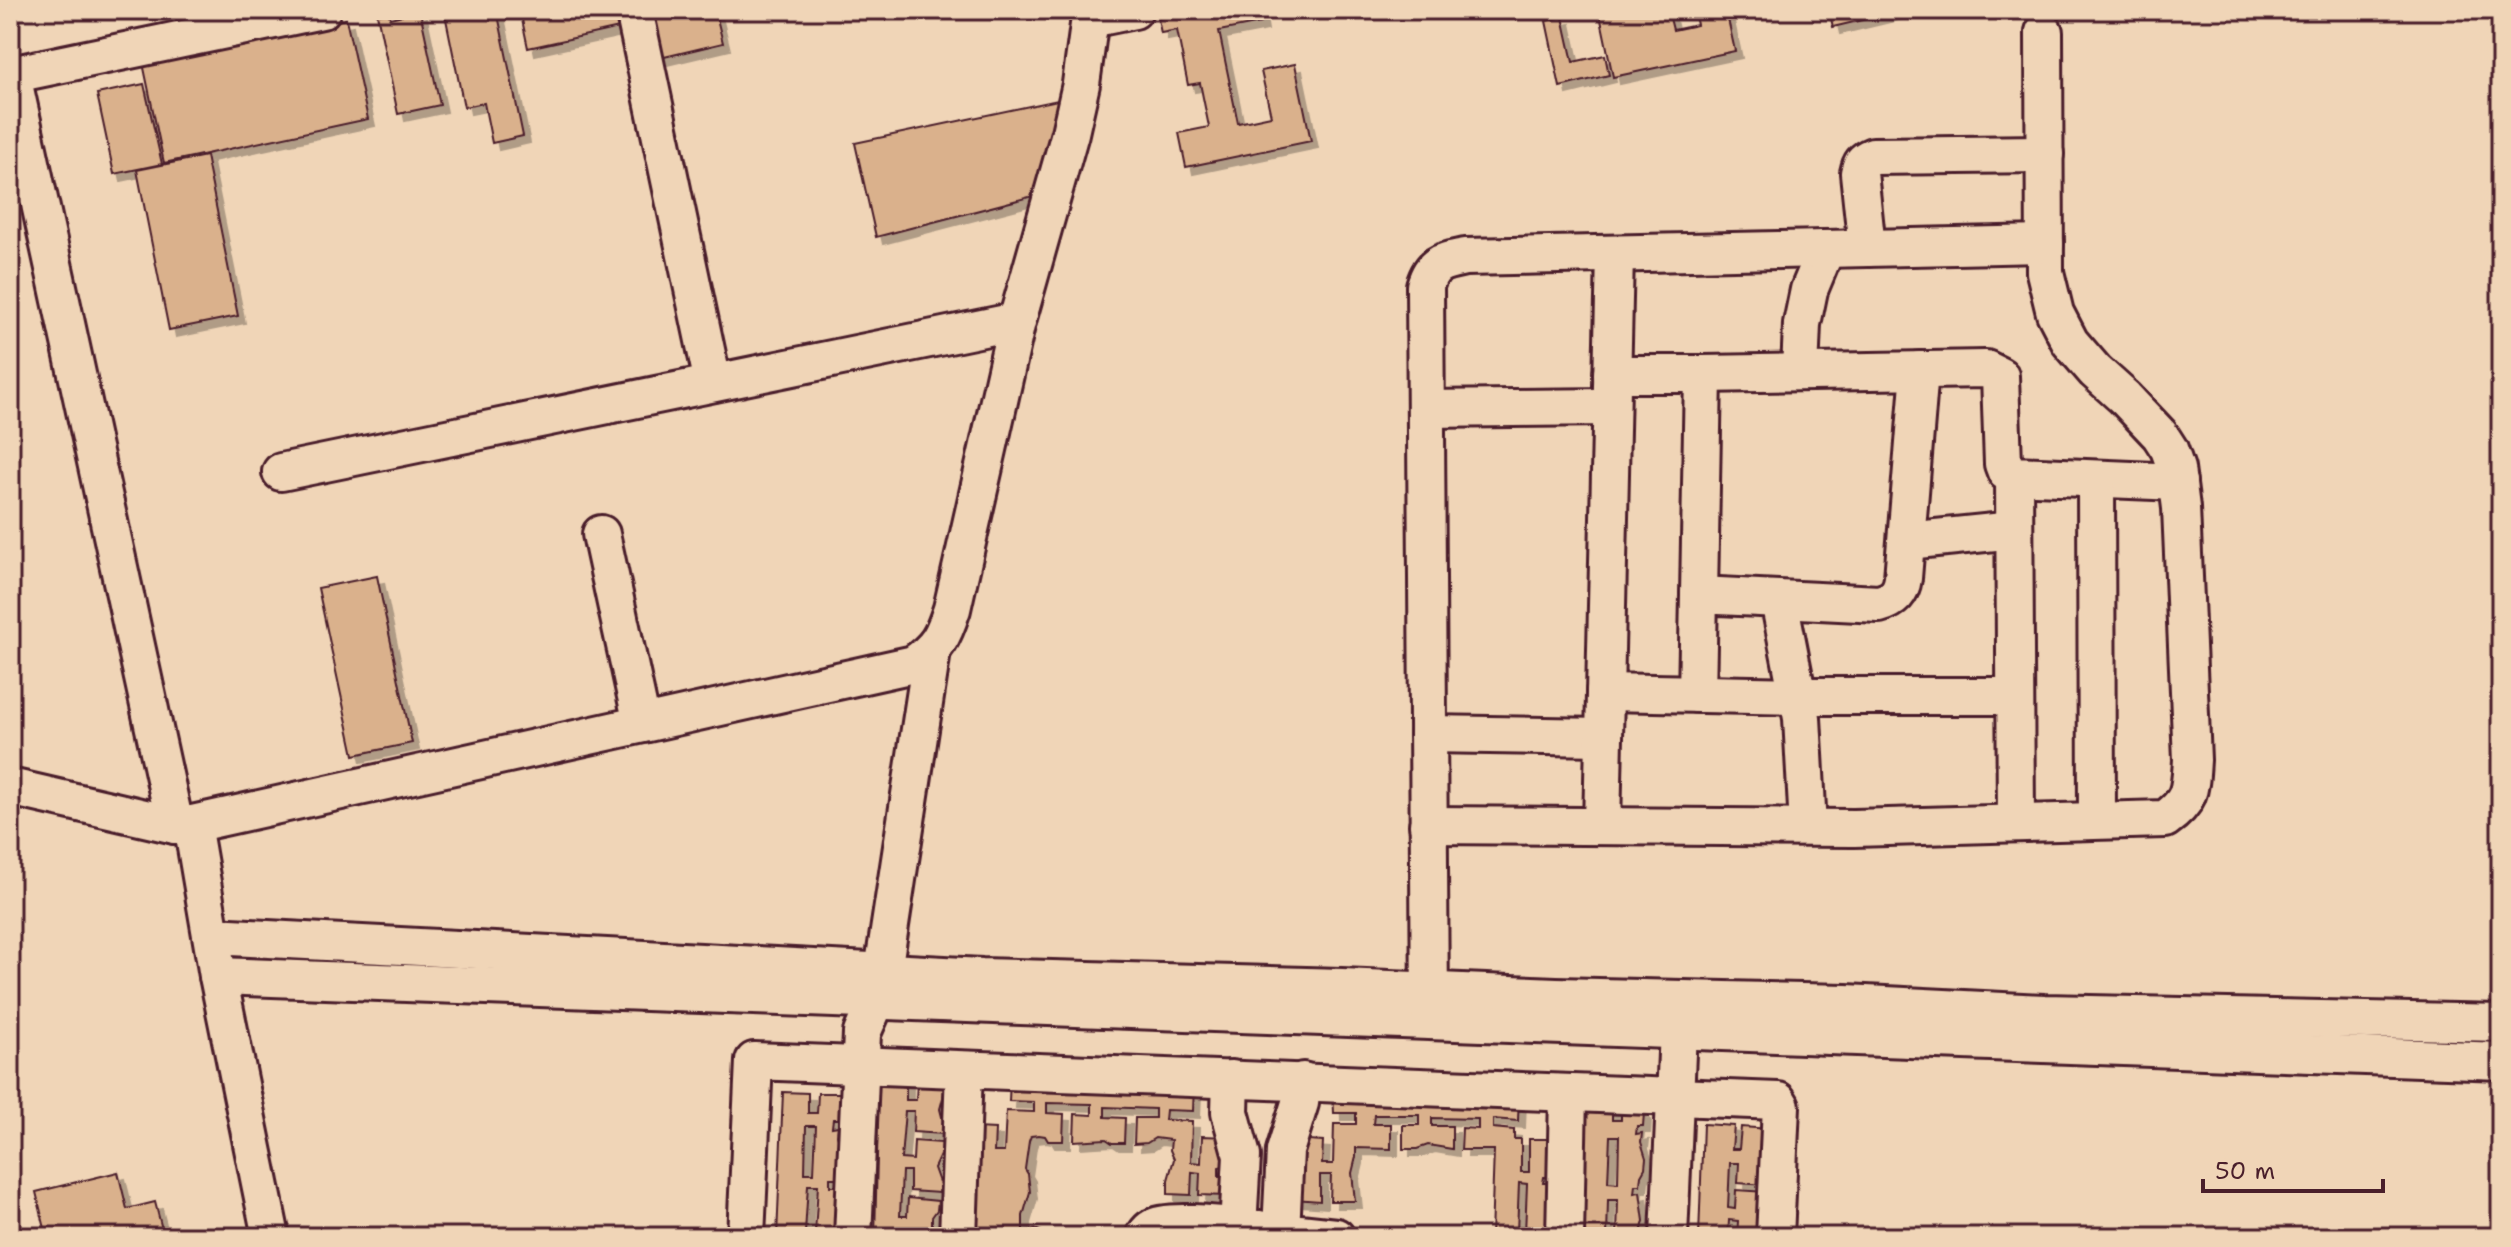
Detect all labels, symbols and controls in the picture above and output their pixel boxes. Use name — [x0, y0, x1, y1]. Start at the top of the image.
scale bar — [2203, 1143, 2383, 1193]
text: 50 m — [2215, 1155, 2275, 1187]

